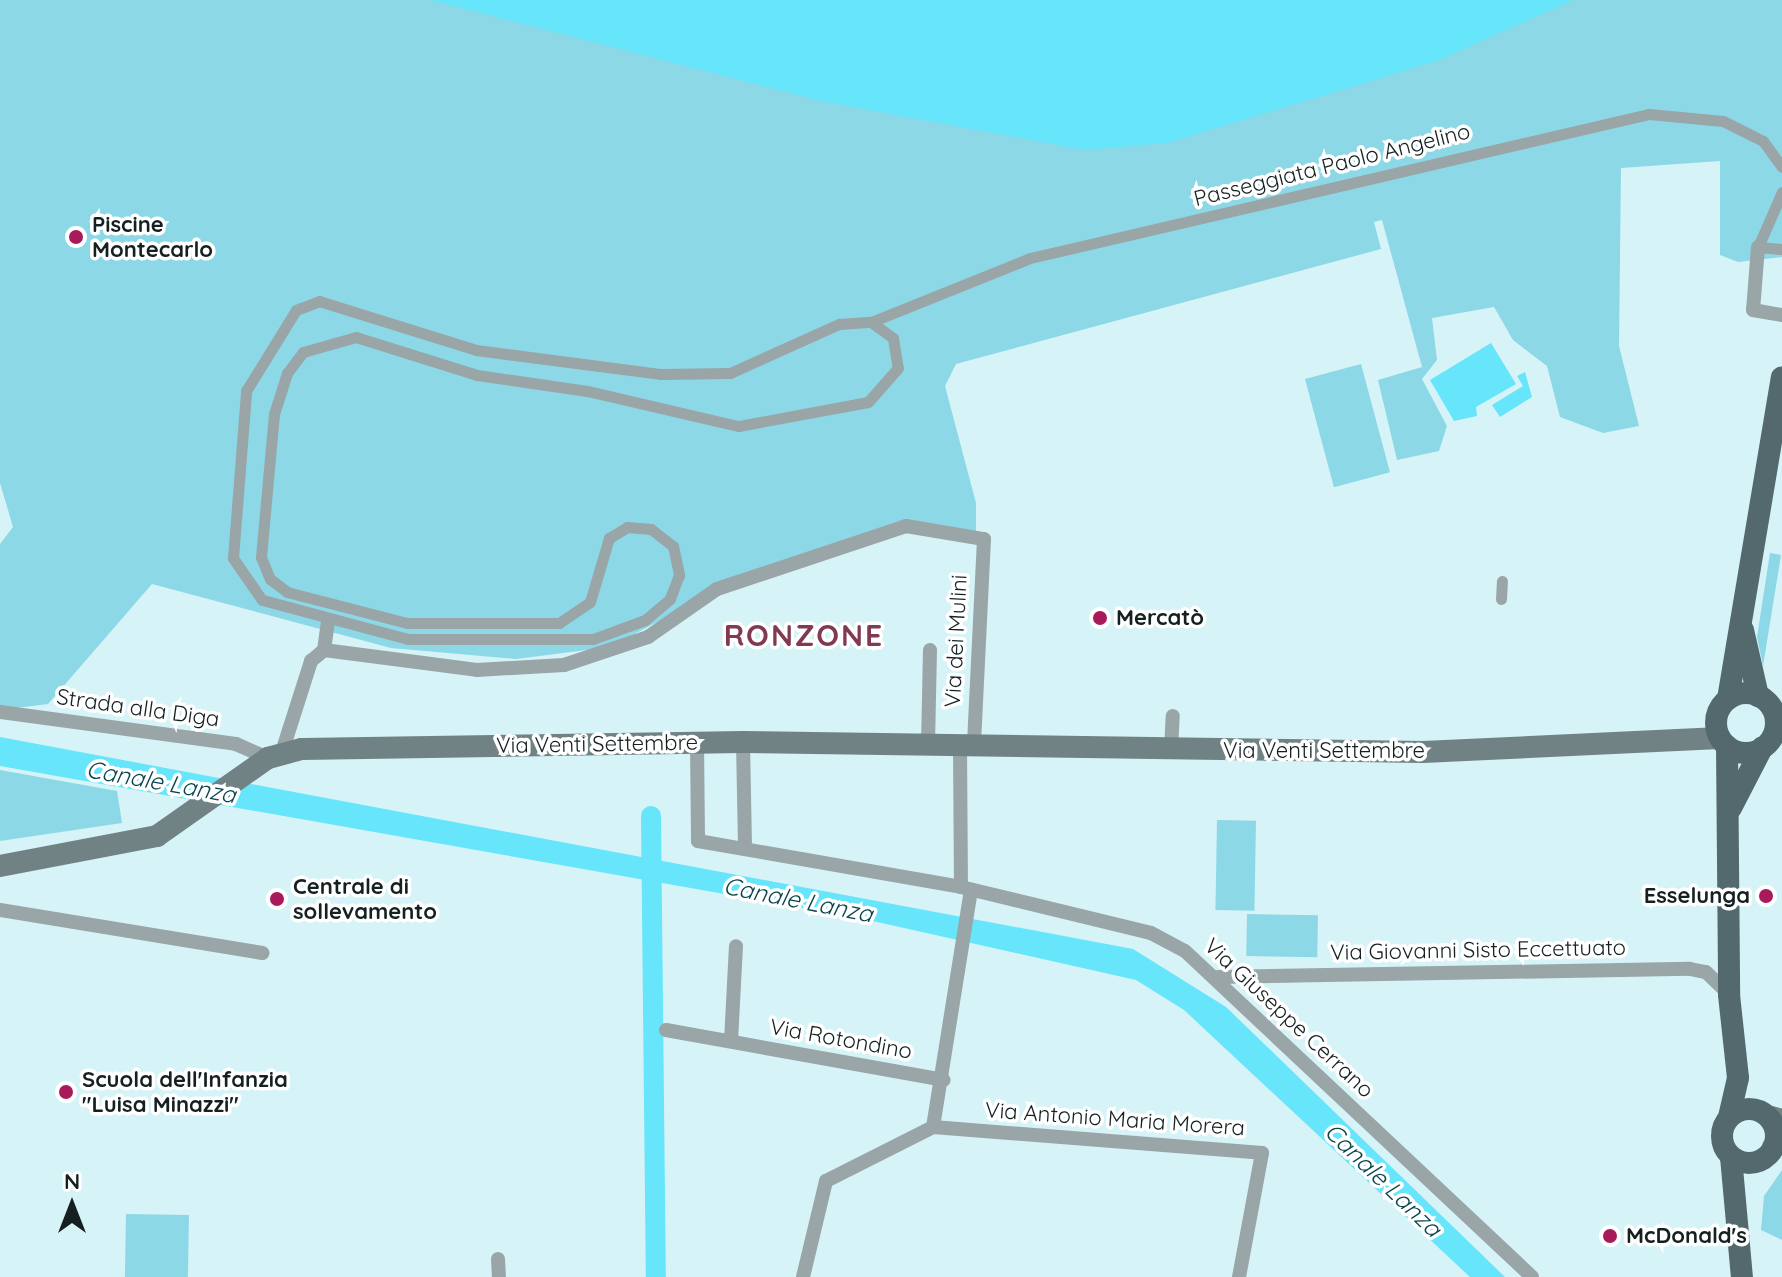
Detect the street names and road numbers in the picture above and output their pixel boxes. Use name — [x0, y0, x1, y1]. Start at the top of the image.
street label: Passeggiata Paolo Angelino — [1191, 118, 1473, 212]
street label: Via dei Mulini — [939, 574, 973, 708]
street label: Strada alla Diga — [55, 683, 221, 733]
street label: Via Venti Settembre — [496, 729, 698, 759]
street label: Via Venti Settembre — [1223, 738, 1425, 764]
street label: Via Giuseppe Cerrano — [1199, 933, 1379, 1103]
street label: Via Giovanni Sisto Eccettuato — [1330, 934, 1626, 966]
street label: Via Rotondino — [768, 1013, 914, 1065]
street label: Via Antonio Maria Morera — [984, 1097, 1246, 1141]

